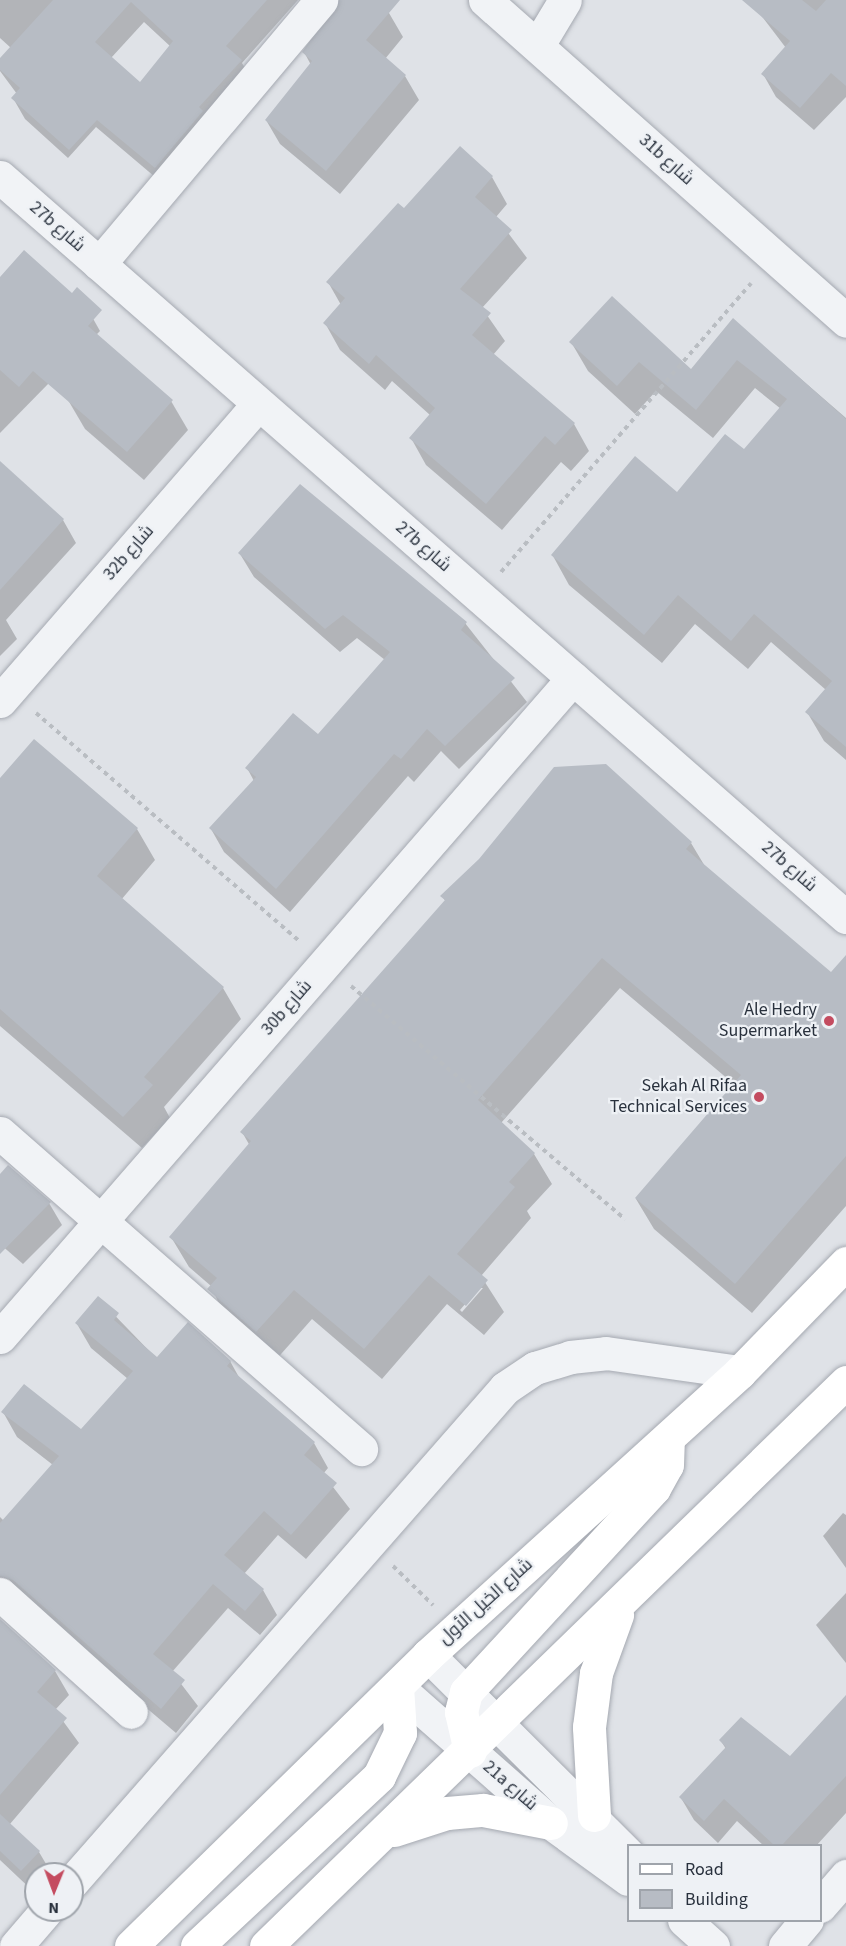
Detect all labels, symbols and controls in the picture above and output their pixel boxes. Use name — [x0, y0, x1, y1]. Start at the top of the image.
street label: 31b شارع — [634, 130, 698, 190]
street label: 27b شارع — [25, 197, 89, 257]
street label: 27b شارع — [391, 517, 455, 577]
street label: 32b شارع — [99, 521, 159, 585]
street label: 27b شارع — [757, 837, 821, 897]
street label: 30b شارع — [257, 976, 317, 1040]
place label: Ale Hedry Supermarket — [719, 1000, 817, 1042]
marker: Ale Hedry Supermarket — [822, 1014, 836, 1028]
place label: Sekah Al Rifaa Technical Services — [610, 1076, 747, 1118]
marker: Sekah Al Rifaa Technical Services — [752, 1090, 766, 1104]
street label: شارع الخيل الأول — [435, 1554, 537, 1650]
street label: 21a شارع — [478, 1756, 542, 1816]
legend — [627, 1844, 822, 1922]
text: Road — [685, 1857, 724, 1882]
north arrow — [24, 1862, 84, 1922]
text: Building — [685, 1887, 748, 1912]
text: N — [48, 1897, 59, 1919]

